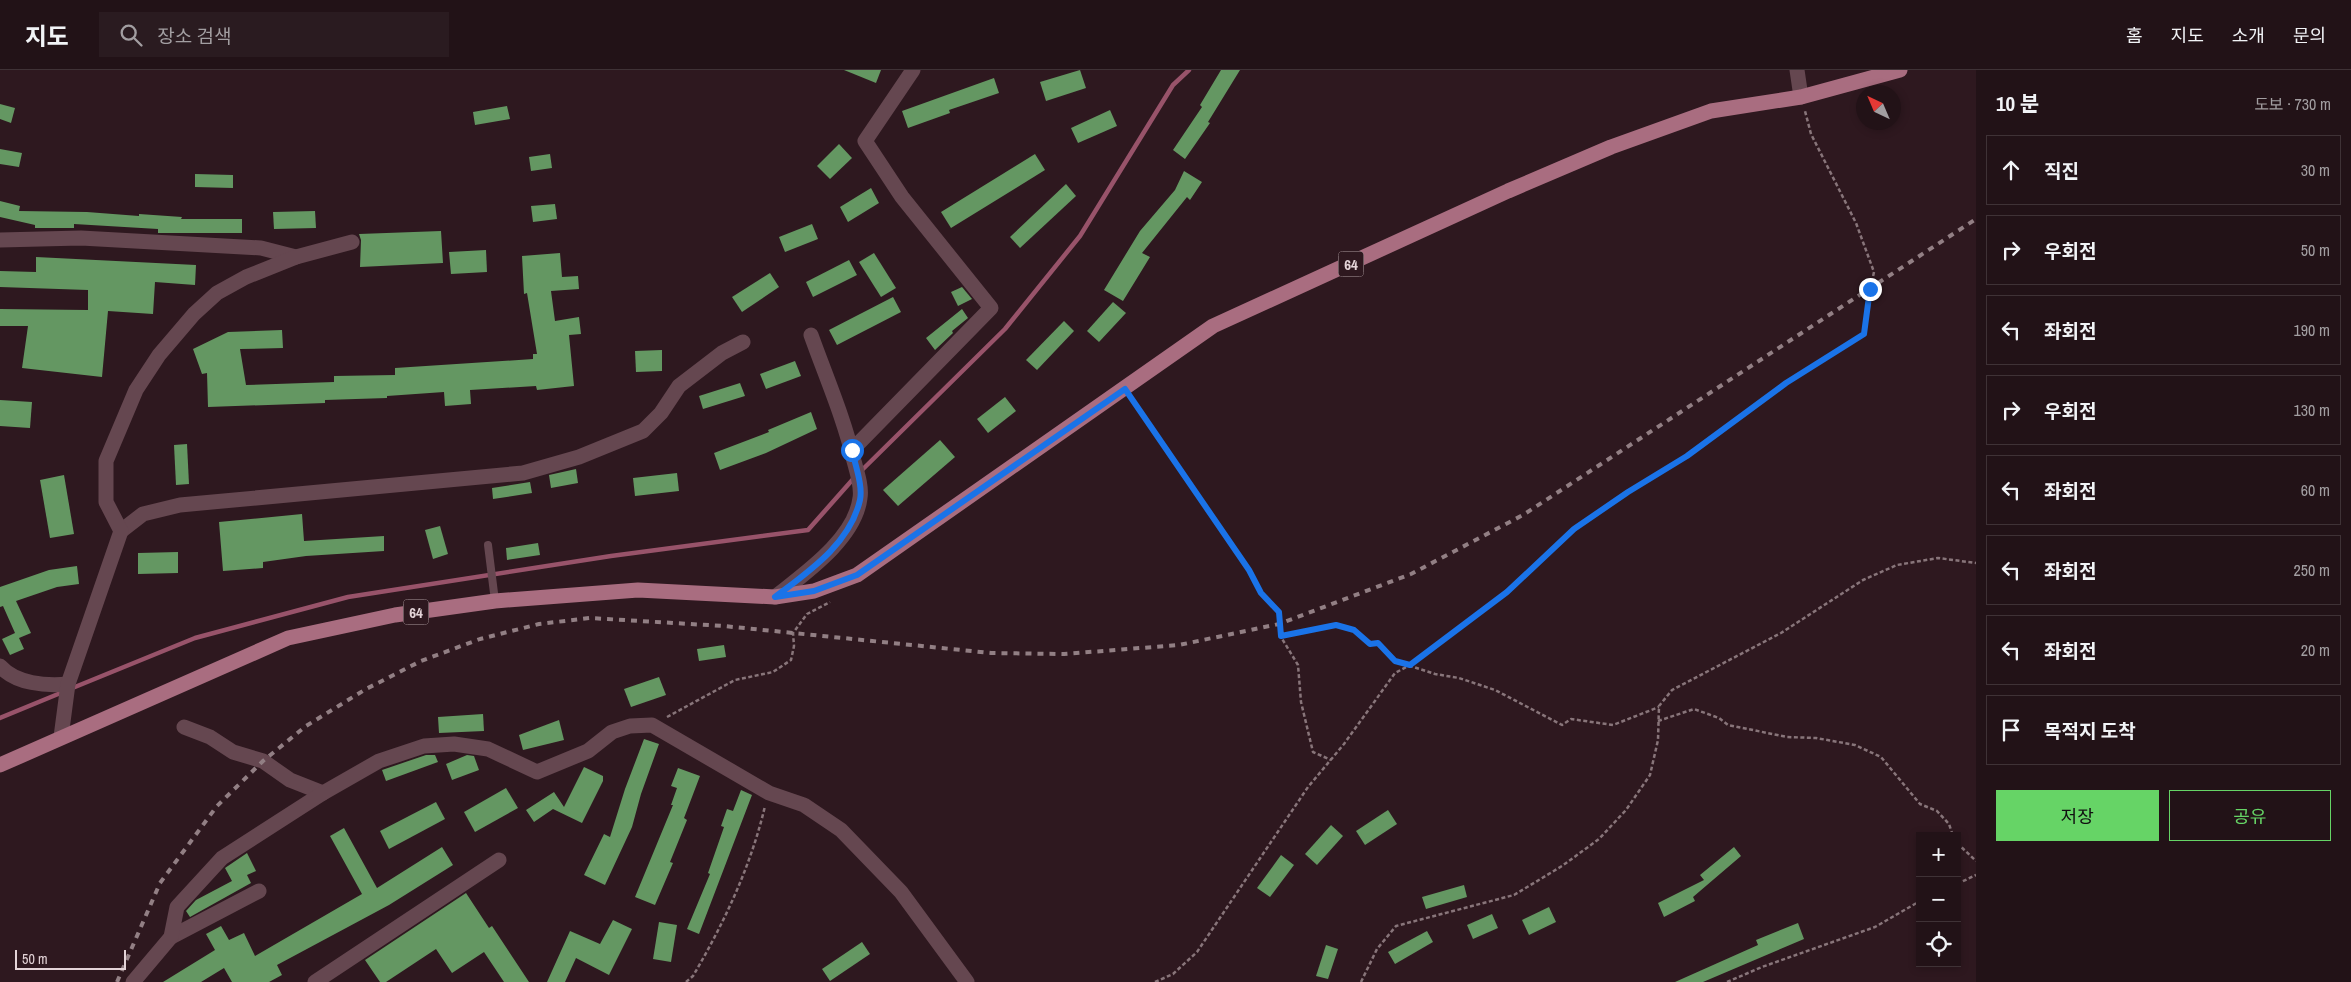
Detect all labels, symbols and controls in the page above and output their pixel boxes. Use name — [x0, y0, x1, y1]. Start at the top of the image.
search box — [99, 12, 449, 57]
text: 지도 — [25, 20, 69, 52]
icon: search — [117, 21, 145, 49]
text: 장소 검색 — [157, 23, 231, 49]
text: 홈 — [2126, 23, 2143, 48]
text: 지도 — [2171, 23, 2204, 48]
text: 소개 — [2232, 23, 2265, 48]
text: 문의 — [2293, 23, 2326, 48]
north arrow — [1856, 85, 1901, 130]
text: 10 분 — [1996, 89, 2039, 118]
text: 도보 · 730 m — [2254, 93, 2331, 115]
icon: ahead — [1997, 156, 2025, 184]
text: 직진 — [2044, 158, 2079, 184]
text: 30 m — [2301, 159, 2330, 181]
icon: right — [1997, 236, 2025, 264]
text: 우회전 — [2044, 238, 2096, 264]
text: 50 m — [2301, 239, 2330, 261]
road number: 64 — [1338, 252, 1364, 276]
route end — [1859, 278, 1882, 301]
icon: left — [1997, 316, 2025, 344]
text: 좌회전 — [2044, 318, 2096, 344]
text: 190 m — [2294, 319, 2330, 341]
icon: right — [1997, 396, 2025, 424]
text: 우회전 — [2044, 398, 2096, 424]
text: 130 m — [2294, 399, 2330, 421]
route start — [841, 439, 864, 462]
icon: left — [1997, 476, 2025, 504]
text: 좌회전 — [2044, 478, 2096, 504]
text: 60 m — [2301, 479, 2330, 501]
icon: left — [1997, 556, 2025, 584]
text: 좌회전 — [2044, 558, 2096, 584]
text: 250 m — [2294, 559, 2330, 581]
road number: 64 — [404, 600, 428, 624]
icon: left — [1997, 636, 2025, 664]
text: 좌회전 — [2044, 638, 2096, 664]
text: 20 m — [2301, 639, 2330, 661]
icon: arrive — [1997, 716, 2025, 744]
text: 목적지 도착 — [2044, 718, 2136, 744]
button: 저장 — [1996, 790, 2159, 841]
button: 공유 — [2169, 790, 2331, 841]
map controls — [1916, 832, 1961, 967]
button: + — [1916, 832, 1961, 877]
button: − — [1916, 877, 1961, 922]
button: locate — [1916, 922, 1961, 967]
scale bar — [15, 947, 126, 970]
text: 50 m — [22, 950, 48, 968]

